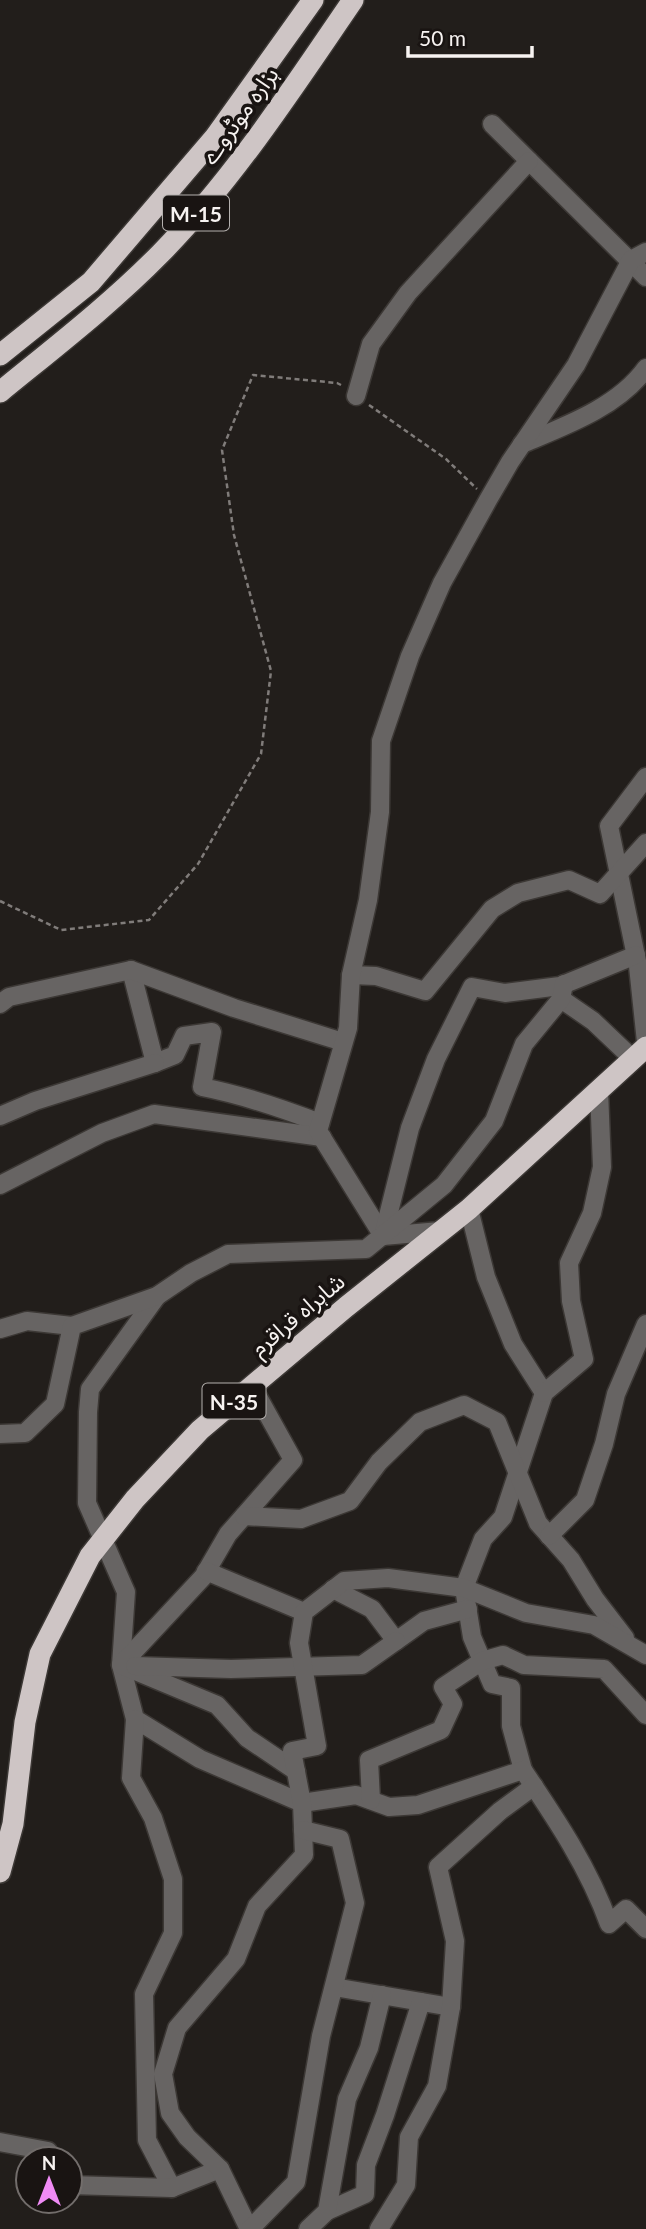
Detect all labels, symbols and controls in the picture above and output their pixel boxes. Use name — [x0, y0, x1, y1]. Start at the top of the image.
scale bar — [408, 14, 532, 58]
text: 50 m — [419, 25, 466, 50]
street label: ہزارہ موٹروے — [194, 61, 285, 170]
road number: M-15 — [163, 196, 229, 230]
street label: شاہراہ قراقرم — [244, 1267, 353, 1365]
road number: N-35 — [202, 1384, 266, 1418]
north arrow — [14, 2145, 84, 2215]
text: N — [42, 2151, 56, 2174]

